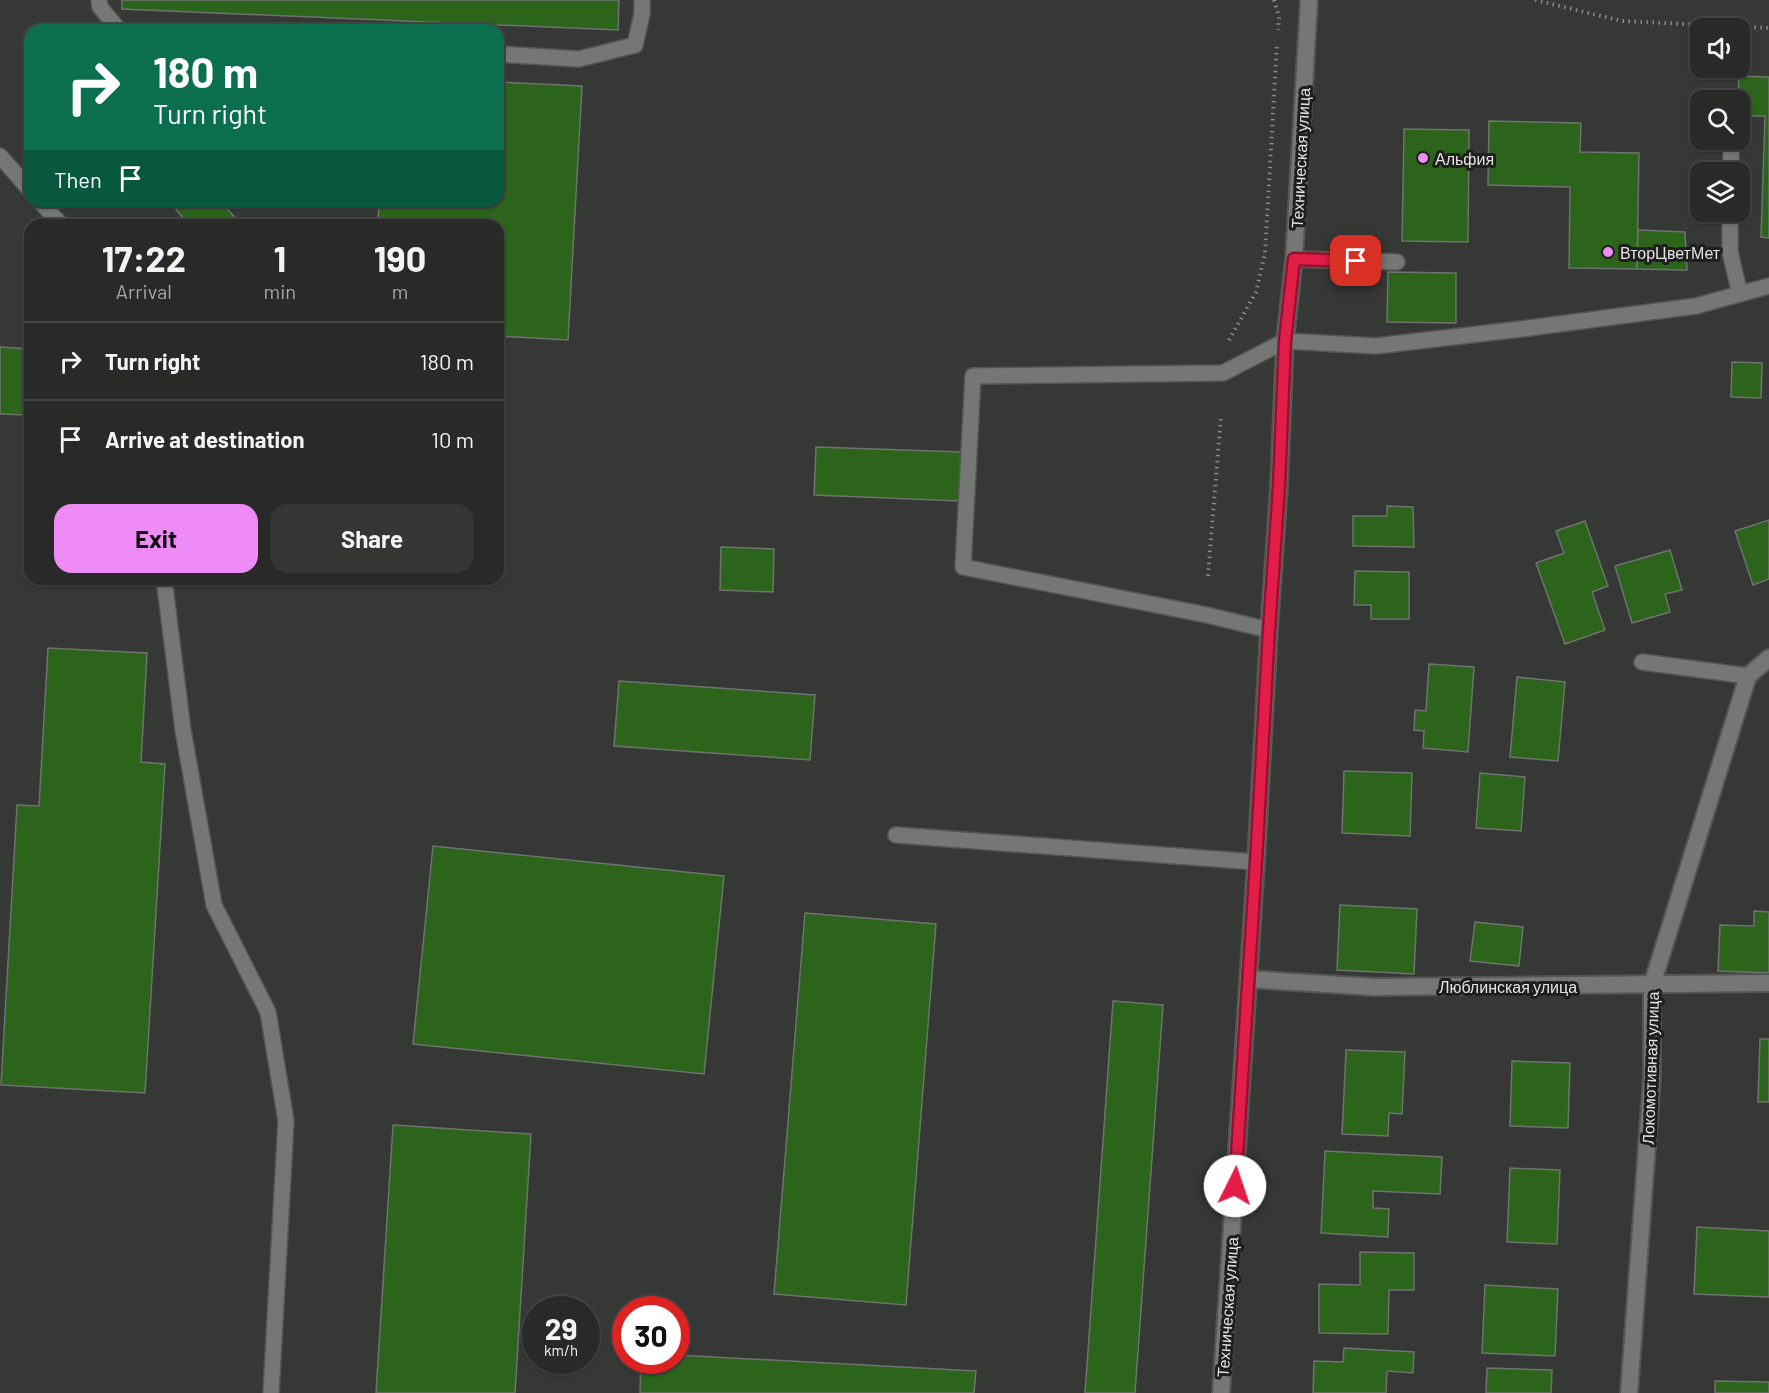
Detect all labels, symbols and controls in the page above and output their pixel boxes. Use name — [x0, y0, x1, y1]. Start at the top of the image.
map controls — [1690, 18, 1750, 222]
button: sound — [1690, 18, 1750, 78]
text: 180 m — [153, 46, 258, 96]
icon: right — [54, 48, 132, 126]
street label: Техническая улица — [1287, 87, 1313, 229]
button: search — [1690, 90, 1750, 150]
text: Turn right — [153, 97, 267, 129]
place label: Альфия — [1435, 149, 1494, 168]
marker: Альфия — [1416, 151, 1430, 165]
icon: arrive — [114, 162, 147, 195]
button: layers — [1690, 162, 1750, 222]
text: Then — [54, 166, 102, 192]
pin — [1330, 235, 1381, 286]
text: 17:22 — [102, 236, 186, 279]
text: 1 — [273, 236, 286, 279]
text: 190 — [374, 236, 426, 279]
place label: ВторЦветМет — [1620, 243, 1721, 262]
icon: arrive — [1339, 244, 1372, 277]
marker: ВторЦветМет — [1601, 245, 1615, 259]
text: Arrival — [116, 279, 172, 303]
text: min — [264, 279, 296, 303]
text: m — [392, 279, 408, 303]
icon: right — [54, 345, 87, 378]
text: Turn right — [105, 348, 200, 374]
text: 180 m — [420, 348, 474, 374]
icon: arrive — [54, 423, 87, 456]
text: Arrive at destination — [105, 426, 304, 452]
text: 10 m — [431, 426, 474, 452]
button: Exit — [54, 504, 258, 573]
button: Share — [270, 504, 474, 573]
street label: Люблинская улица — [1439, 977, 1577, 996]
street label: Локомотивная улица — [1638, 991, 1662, 1145]
position arrow — [1203, 1154, 1267, 1218]
street label: Техническая улица — [1213, 1236, 1241, 1378]
speed limit sign: 30 — [612, 1296, 690, 1374]
text: 29 — [545, 1310, 577, 1346]
text: km/h — [544, 1341, 578, 1359]

